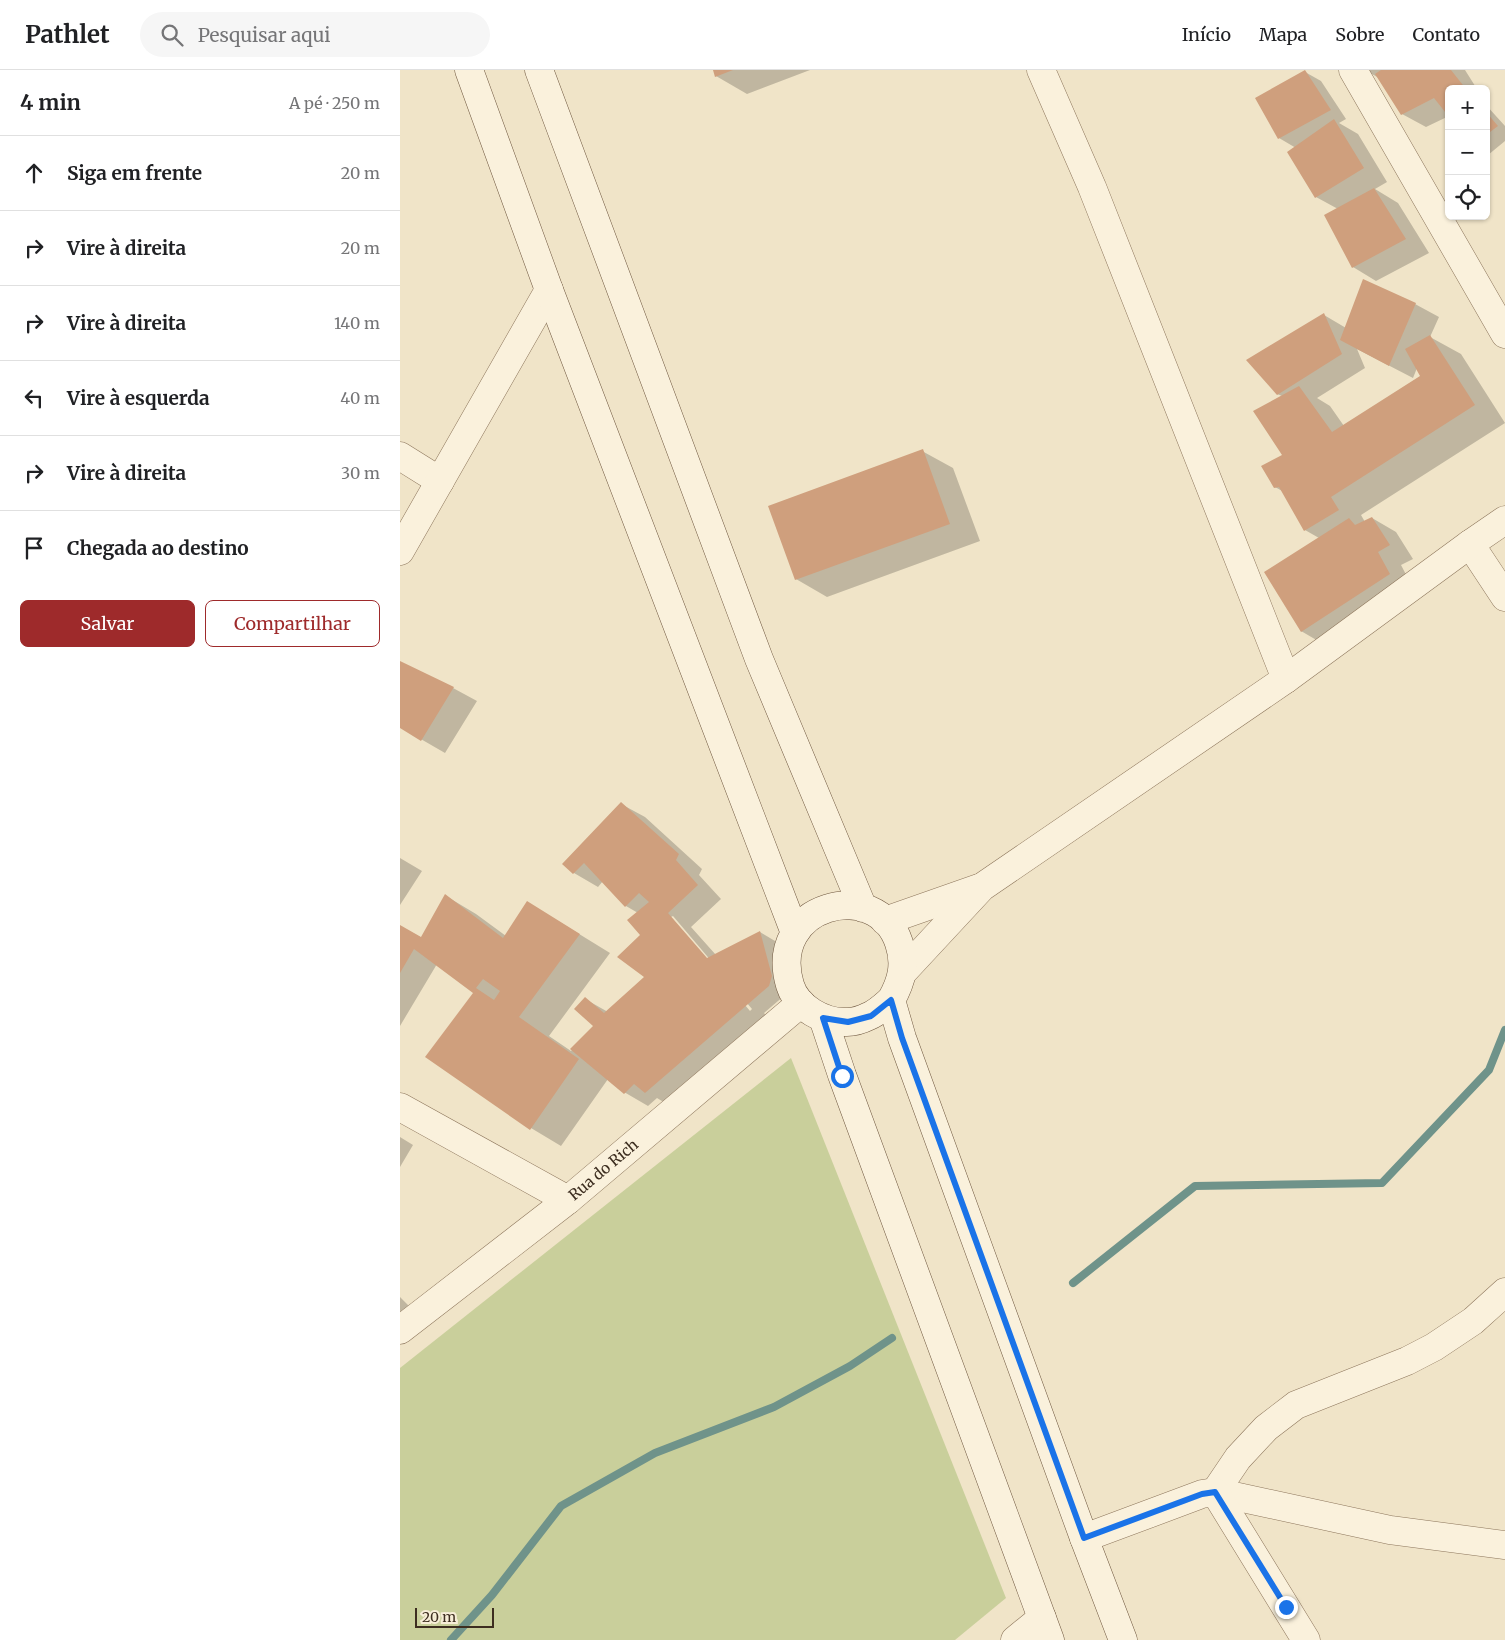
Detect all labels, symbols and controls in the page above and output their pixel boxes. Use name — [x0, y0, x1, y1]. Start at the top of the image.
search box — [140, 12, 490, 57]
text: Pathlet — [25, 19, 110, 50]
icon: search — [158, 21, 186, 49]
text: Pesquisar aqui — [198, 23, 331, 47]
text: Início — [1182, 23, 1231, 46]
text: Mapa — [1259, 23, 1307, 46]
text: Sobre — [1335, 23, 1385, 46]
text: Contato — [1413, 23, 1480, 46]
map controls — [1445, 85, 1490, 220]
button: + — [1445, 85, 1490, 130]
text: 4 min — [20, 89, 81, 116]
text: A pé · 250 m — [289, 93, 380, 113]
button: − — [1445, 130, 1490, 175]
icon: ahead — [20, 159, 48, 187]
text: Siga em frente — [67, 161, 202, 185]
text: 20 m — [341, 163, 380, 183]
button: locate — [1445, 175, 1490, 220]
icon: right — [20, 234, 48, 262]
text: Vire à direita — [67, 236, 186, 260]
text: 20 m — [341, 238, 380, 258]
icon: right — [20, 309, 48, 337]
text: Vire à direita — [67, 311, 186, 335]
text: 140 m — [334, 313, 380, 333]
icon: left — [20, 384, 48, 412]
text: Vire à esquerda — [67, 386, 210, 410]
text: 40 m — [340, 388, 380, 408]
icon: right — [20, 459, 48, 487]
text: Vire à direita — [67, 461, 186, 485]
text: 30 m — [341, 463, 380, 483]
icon: arrive — [20, 534, 48, 562]
text: Chegada ao destino — [67, 536, 249, 560]
button: Salvar — [20, 600, 195, 647]
button: Compartilhar — [205, 600, 380, 647]
route start — [831, 1065, 854, 1088]
street label: Rua do Rich — [565, 1135, 642, 1204]
route end — [1275, 1596, 1298, 1619]
scale bar — [415, 1605, 494, 1628]
text: 20 m — [422, 1608, 456, 1626]

